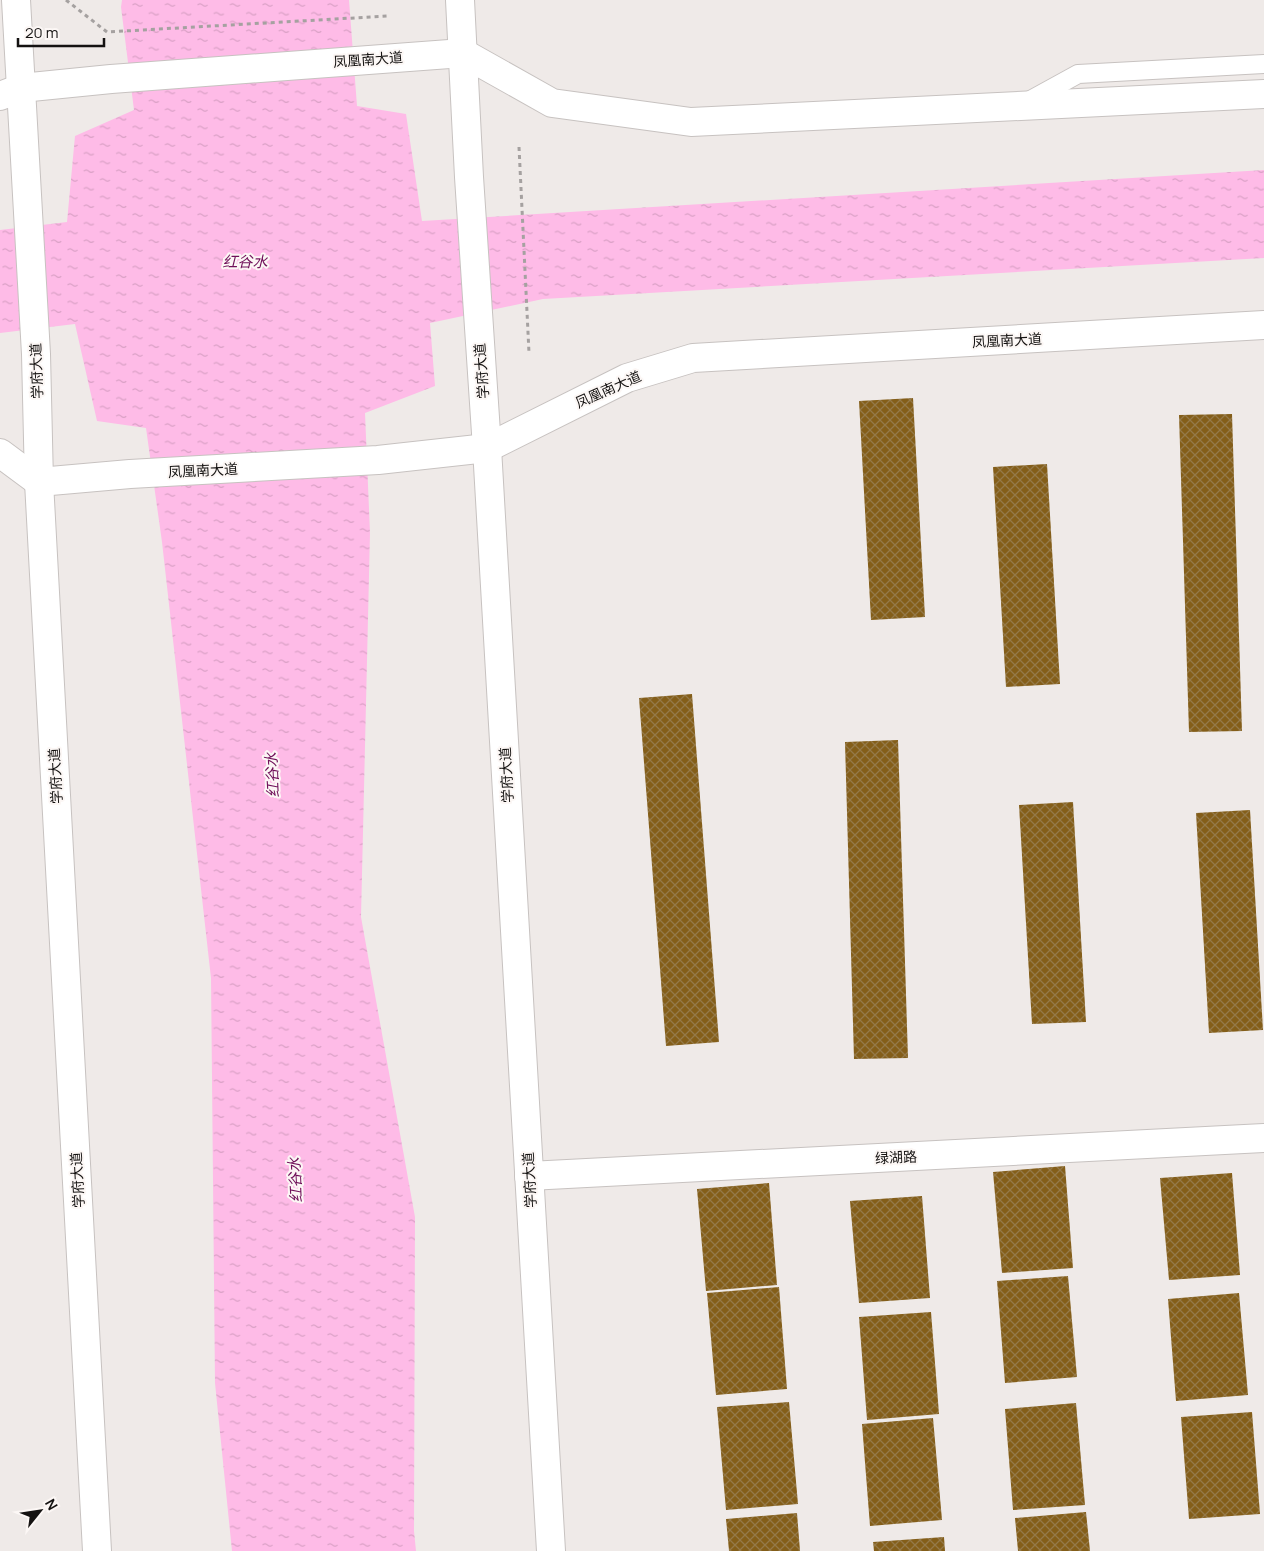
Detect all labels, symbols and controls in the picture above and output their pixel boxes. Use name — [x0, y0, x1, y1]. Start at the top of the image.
scale bar — [18, 15, 104, 47]
text: 20 m — [25, 22, 58, 43]
street label: 凤凰南大道 — [332, 47, 404, 71]
water label: 红谷水 — [222, 251, 268, 272]
street label: 凤凰南大道 — [972, 329, 1042, 351]
street label: 学府大道 — [470, 342, 492, 400]
street label: 学府大道 — [26, 343, 46, 399]
street label: 凤凰南大道 — [572, 366, 644, 412]
street label: 凤凰南大道 — [168, 459, 238, 481]
street label: 学府大道 — [495, 747, 517, 803]
street label: 学府大道 — [44, 748, 66, 804]
water label: 红谷水 — [260, 751, 284, 798]
street label: 绿湖路 — [875, 1146, 917, 1168]
street label: 学府大道 — [66, 1152, 88, 1208]
street label: 学府大道 — [518, 1152, 540, 1208]
water label: 红谷水 — [283, 1156, 307, 1203]
north arrow — [15, 1486, 65, 1536]
text: N — [41, 1495, 62, 1513]

